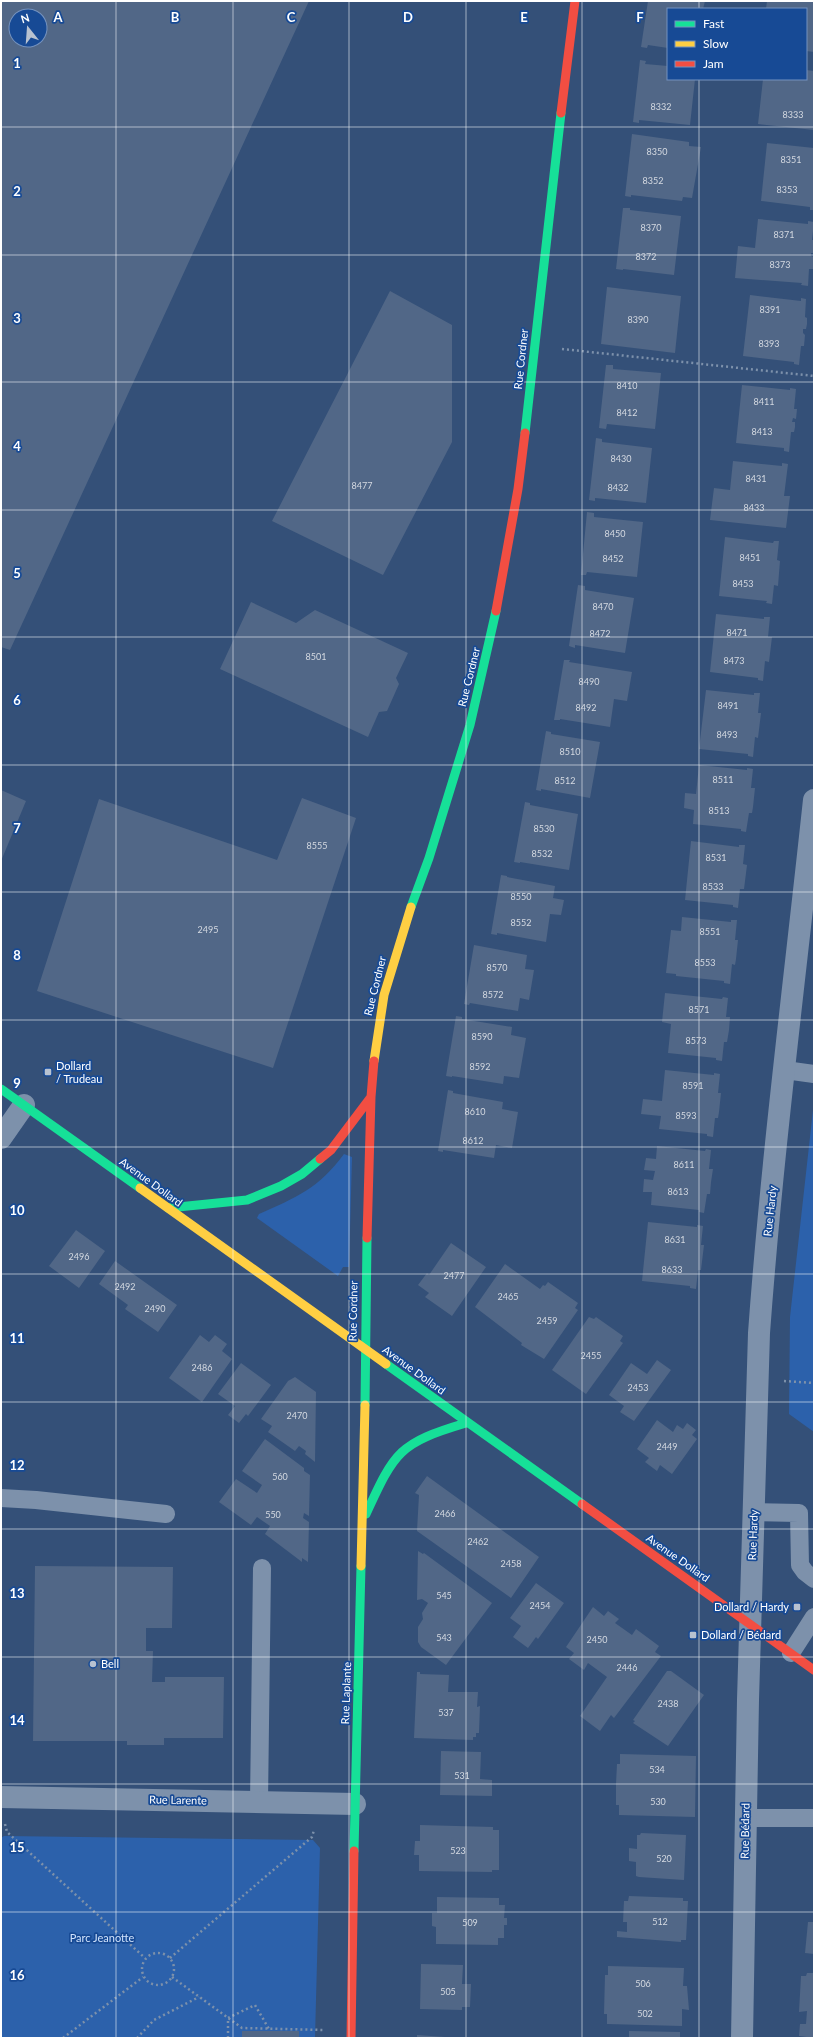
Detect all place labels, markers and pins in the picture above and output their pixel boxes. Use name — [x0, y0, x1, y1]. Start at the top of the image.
place label: Dollard / Trudeau — [56, 1059, 102, 1085]
marker: Dollard / Trudeau — [43, 1067, 53, 1077]
place label: Dollard / Hardy — [714, 1600, 789, 1613]
marker: Dollard / Hardy — [792, 1602, 802, 1612]
place label: Dollard / Bédard — [701, 1628, 781, 1641]
marker: Dollard / Bédard — [688, 1630, 698, 1640]
place label: Bell — [101, 1657, 119, 1670]
marker: Bell — [88, 1659, 98, 1669]

